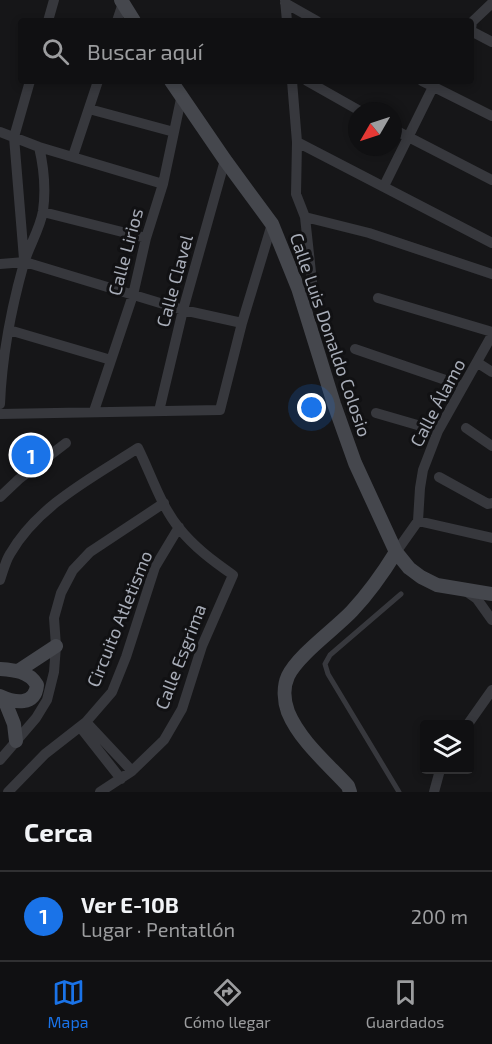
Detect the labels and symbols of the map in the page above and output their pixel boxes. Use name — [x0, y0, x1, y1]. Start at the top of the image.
north arrow — [348, 102, 402, 156]
street label: Calle Lirios — [103, 206, 147, 298]
street label: Calle Luis Donaldo Colosio — [286, 230, 376, 439]
street label: Calle Clavel — [151, 232, 197, 329]
street label: Calle Álamo — [405, 355, 469, 450]
your location — [297, 393, 326, 422]
pin: 1 — [12, 432, 51, 478]
street label: Circuito Atletismo — [82, 547, 156, 690]
street label: Calle Esgrima — [150, 601, 210, 712]

